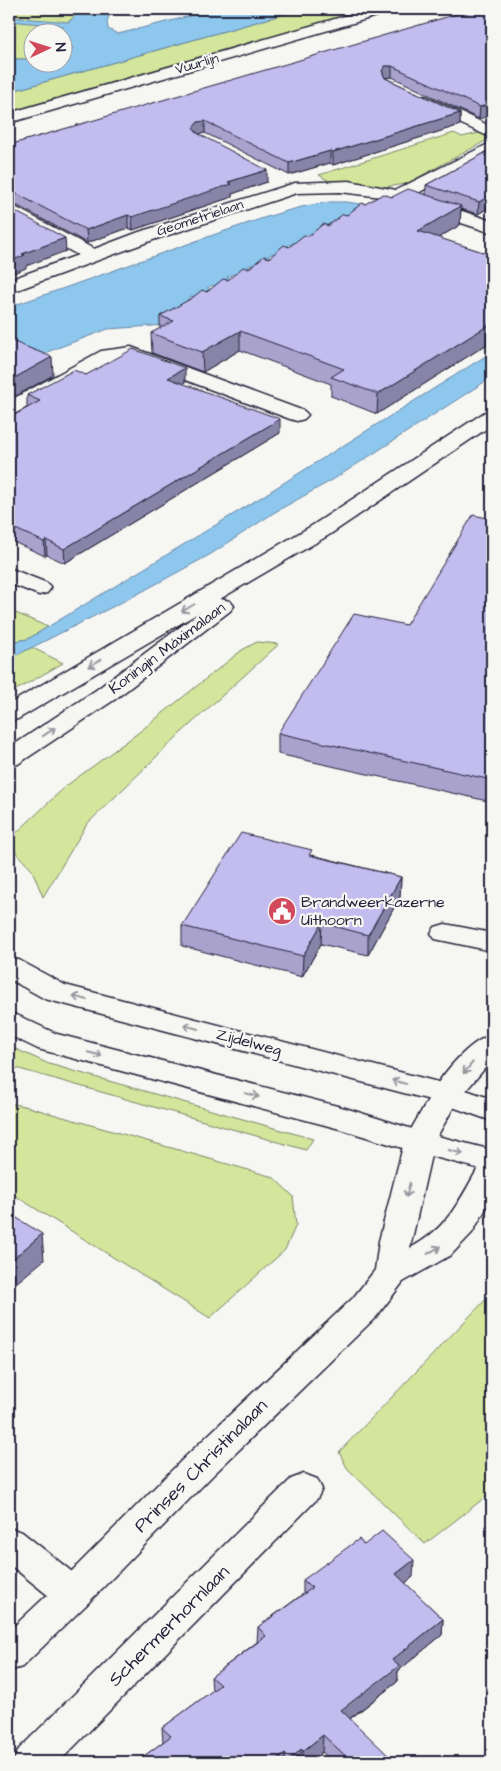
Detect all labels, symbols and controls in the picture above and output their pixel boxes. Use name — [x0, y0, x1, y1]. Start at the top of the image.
north arrow — [22, 22, 72, 72]
text: N — [50, 42, 70, 52]
street label: Vuurlijn — [173, 48, 221, 80]
street label: Geometrielaan — [154, 195, 246, 241]
street label: Koningin Máximalaan — [104, 597, 230, 700]
one-way arrow — [182, 604, 196, 614]
one-way arrow — [88, 658, 103, 668]
one-way arrow — [42, 727, 56, 737]
place label: Brandweerkazerne Uithoorn — [301, 891, 445, 931]
public building icon: Brandweerkazerne Uithoorn — [267, 896, 297, 926]
one-way arrow — [72, 993, 88, 1003]
one-way arrow — [184, 1022, 200, 1032]
street label: Zijdelweg — [214, 1023, 284, 1062]
one-way arrow — [86, 1050, 102, 1059]
one-way arrow — [462, 1062, 474, 1075]
one-way arrow — [392, 1077, 408, 1086]
one-way arrow — [244, 1091, 260, 1100]
one-way arrow — [447, 1147, 463, 1157]
one-way arrow — [403, 1181, 412, 1197]
one-way arrow — [426, 1245, 440, 1255]
street label: Prinses Christinalaan — [128, 1393, 274, 1539]
street label: Schermerhornlaan — [102, 1559, 236, 1693]

